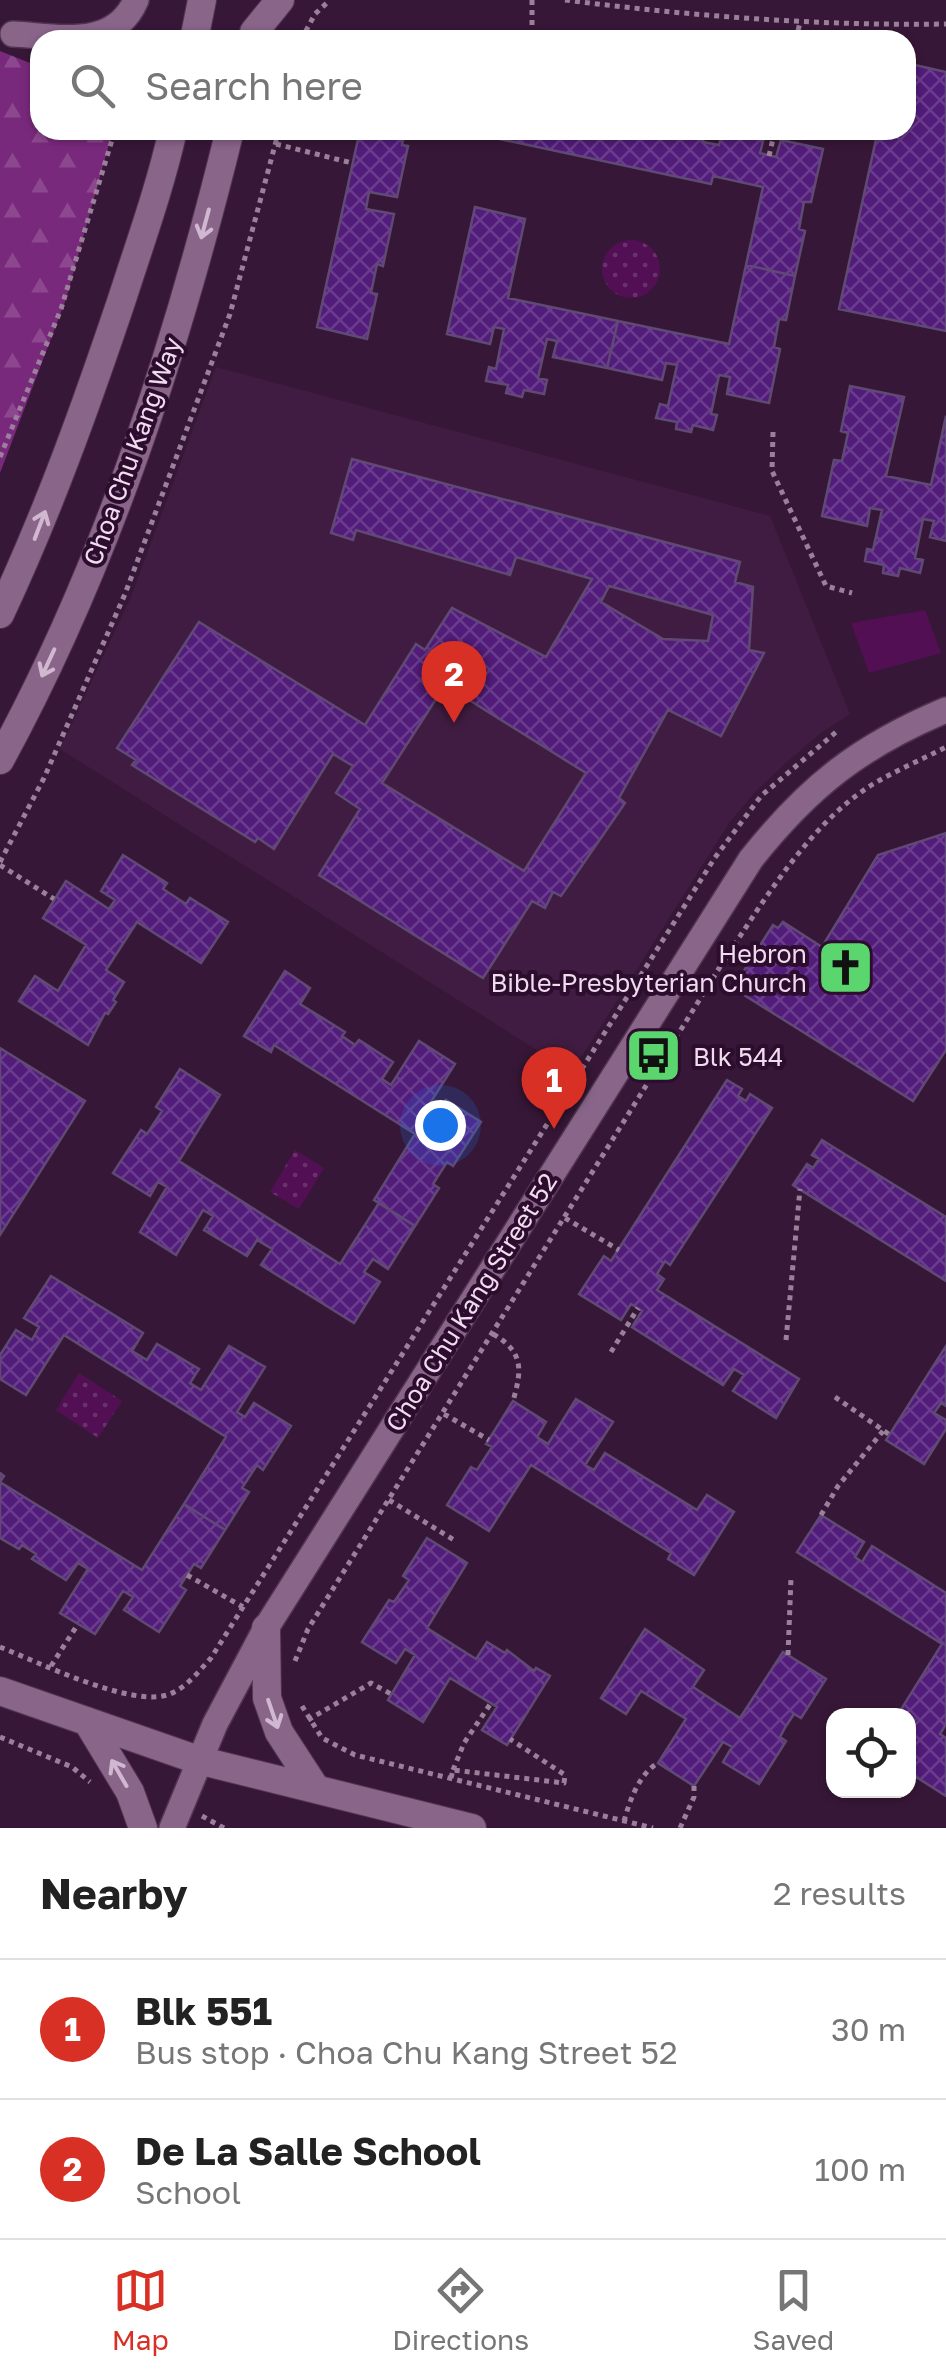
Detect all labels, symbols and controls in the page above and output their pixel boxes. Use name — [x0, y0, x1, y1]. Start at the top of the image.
search box — [30, 30, 916, 140]
icon: search — [65, 58, 120, 113]
text: Search here — [145, 63, 363, 108]
one-way arrow — [195, 208, 214, 239]
street label: Choa Chu Kang Way — [76, 333, 188, 569]
one-way arrow — [32, 510, 50, 541]
pin: 2 — [422, 640, 486, 723]
one-way arrow — [37, 647, 56, 677]
church icon: Hebron Bible-Presbyterian Church — [816, 937, 876, 997]
place label: Hebron Bible-Presbyterian Church — [490, 938, 807, 998]
bus stop icon: Blk 544 — [624, 1026, 684, 1086]
place label: Blk 544 — [693, 1041, 783, 1072]
pin: 1 — [522, 1046, 586, 1129]
your location — [415, 1100, 466, 1151]
street label: Choa Chu Kang Street 52 — [379, 1167, 563, 1437]
one-way arrow — [265, 1698, 283, 1730]
map controls — [826, 1708, 916, 1798]
button: locate — [826, 1708, 916, 1798]
one-way arrow — [108, 1759, 128, 1788]
text: Nearby — [40, 1868, 188, 1918]
text: 2 results — [773, 1874, 906, 1912]
text: Blk 551 — [135, 1988, 272, 2033]
text: 1 — [64, 2010, 81, 2048]
text: 30 m — [831, 2010, 906, 2048]
text: Bus stop · Choa Chu Kang Street 52 — [135, 2033, 678, 2071]
text: De La Salle School — [135, 2128, 481, 2173]
text: 2 — [63, 2150, 82, 2188]
text: 100 m — [814, 2150, 906, 2188]
text: School — [135, 2173, 241, 2211]
tab: Map — [112, 2263, 169, 2356]
tab: Directions — [392, 2263, 529, 2356]
tab: Saved — [752, 2263, 834, 2356]

